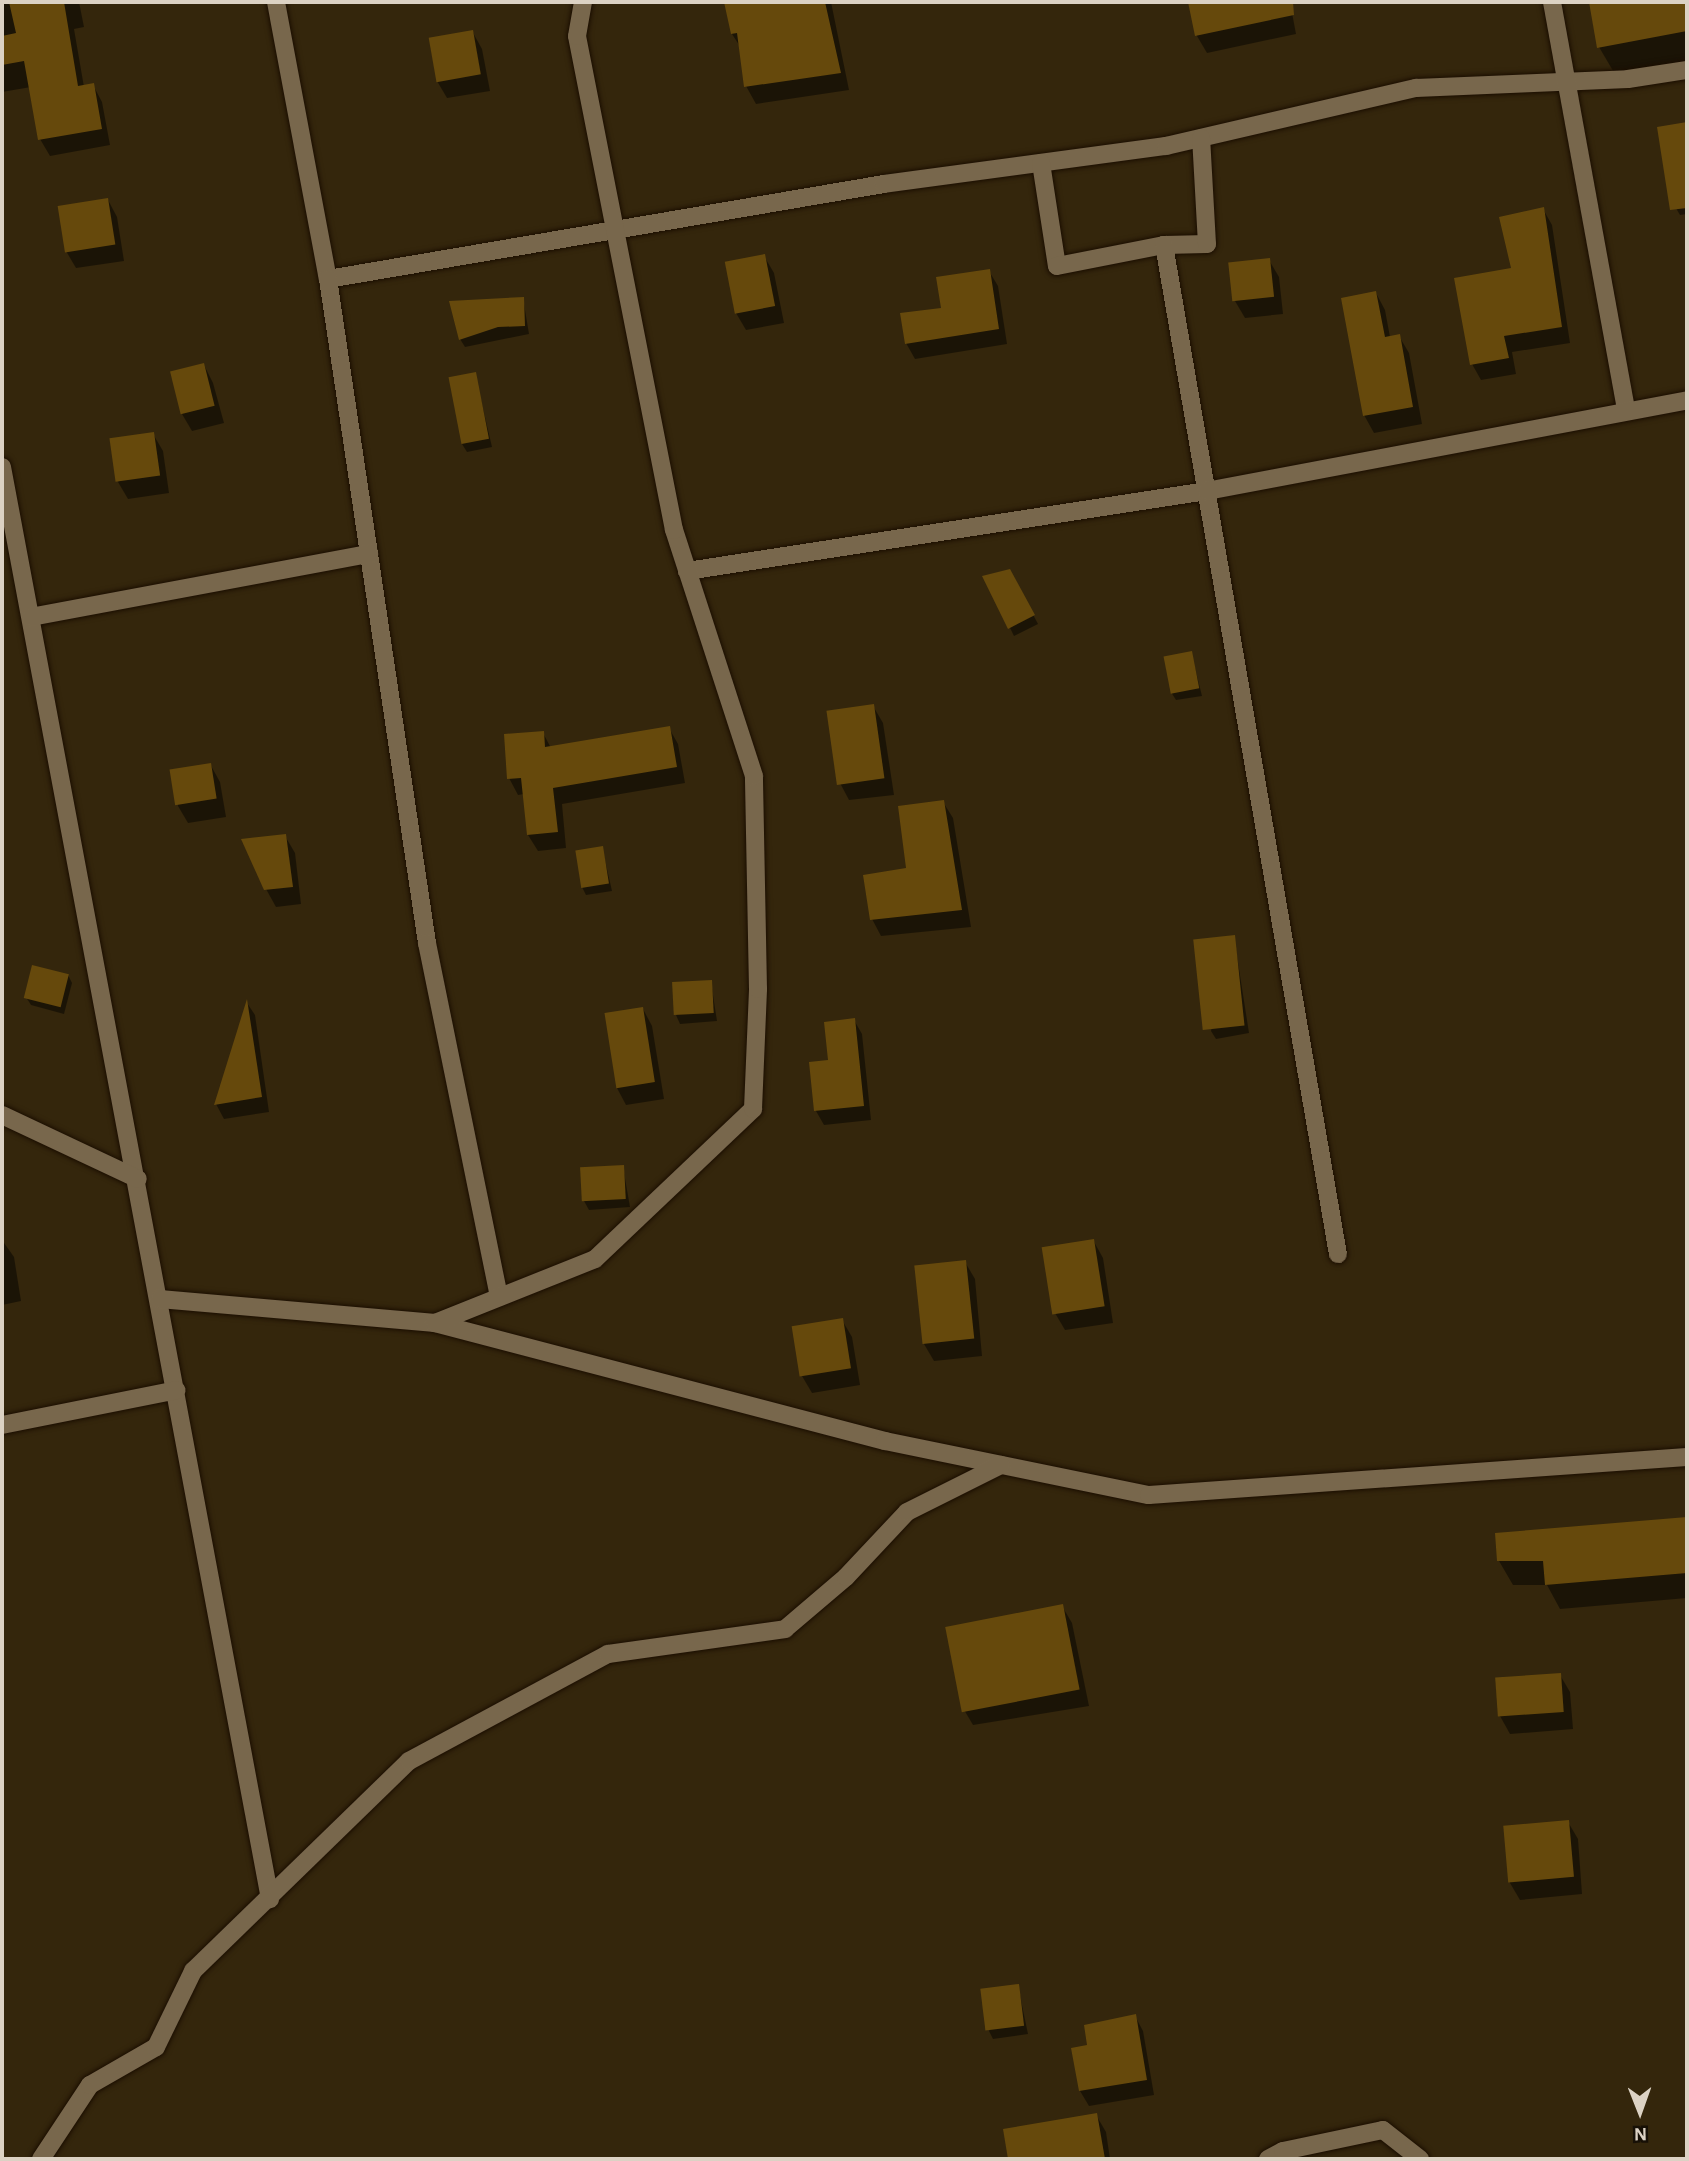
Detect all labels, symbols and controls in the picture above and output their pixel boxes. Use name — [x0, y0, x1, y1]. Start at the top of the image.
north arrow — [1605, 2077, 1675, 2147]
text: N — [1634, 2124, 1647, 2143]

